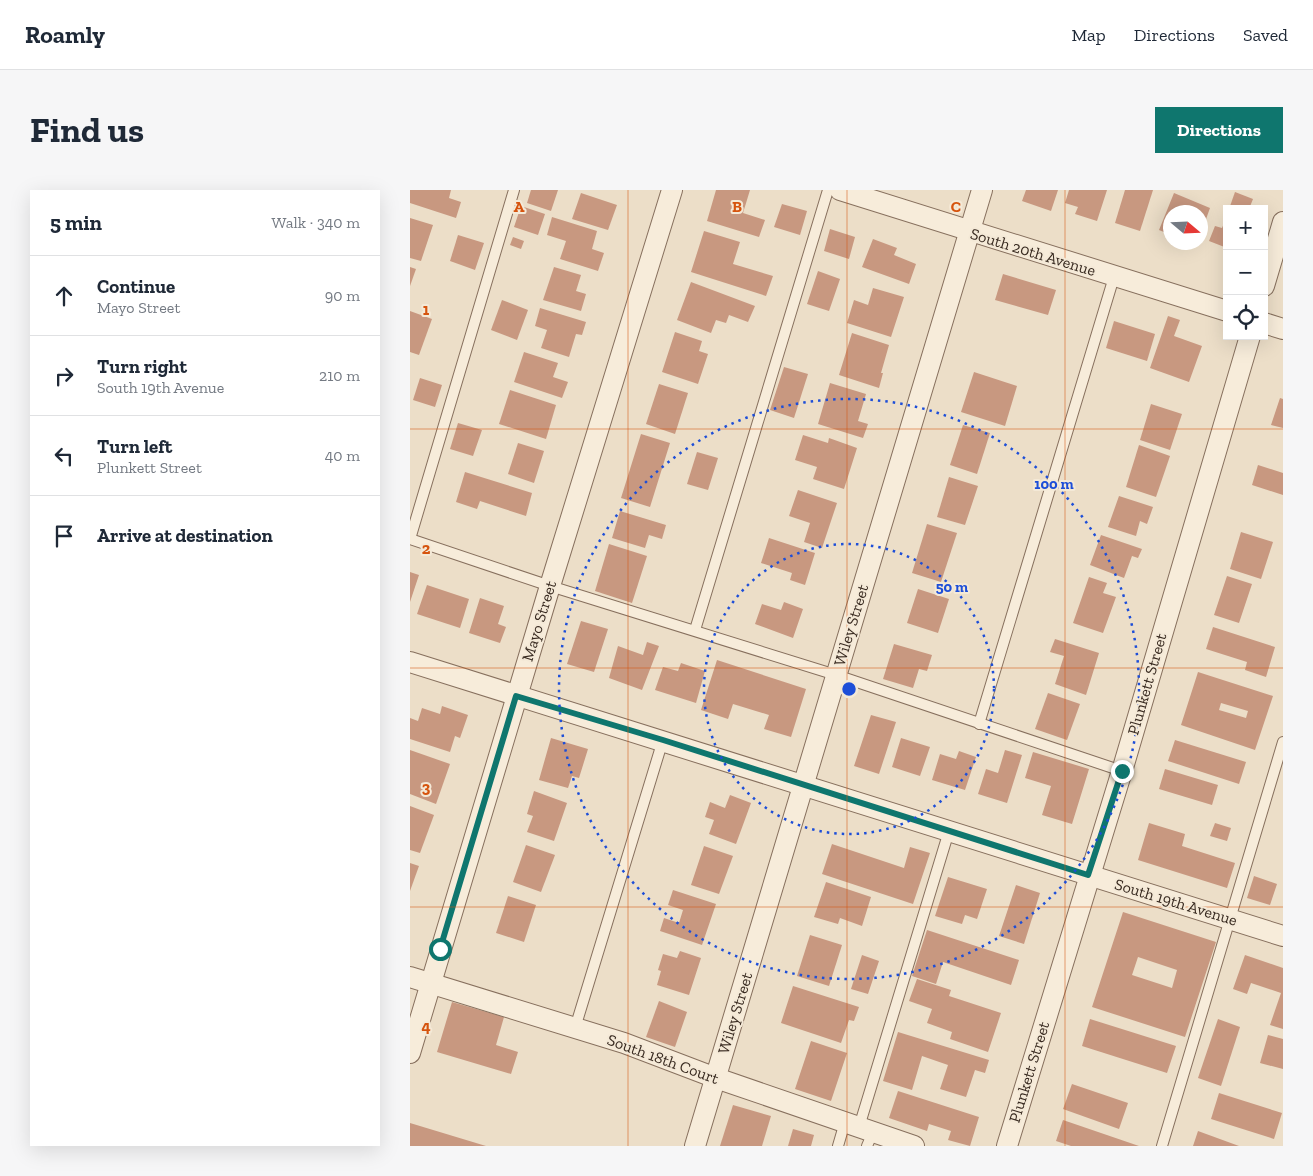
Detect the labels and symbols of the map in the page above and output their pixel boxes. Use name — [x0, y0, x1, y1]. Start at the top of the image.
text: A — [514, 197, 525, 216]
text: B — [732, 197, 742, 216]
text: C — [951, 197, 961, 216]
north arrow — [1163, 205, 1208, 250]
street label: South 20th Avenue — [968, 224, 1098, 280]
text: 1 — [423, 300, 430, 319]
text: 100 m — [1034, 475, 1074, 493]
text: 2 — [422, 539, 431, 558]
street label: Mayo Street — [518, 578, 560, 664]
text: 50 m — [936, 578, 968, 596]
street label: Wiley Street — [830, 582, 872, 668]
street label: Plunkett Street — [1123, 631, 1171, 737]
centre of rings — [840, 680, 858, 698]
route end — [1111, 760, 1134, 783]
text: 3 — [422, 778, 431, 797]
street label: South 19th Avenue — [1112, 874, 1240, 930]
route start — [429, 938, 452, 961]
street label: Wiley Street — [714, 970, 756, 1056]
text: 4 — [421, 1017, 431, 1036]
street label: Plunkett Street — [1005, 1019, 1053, 1125]
street label: South 18th Court — [605, 1030, 721, 1088]

